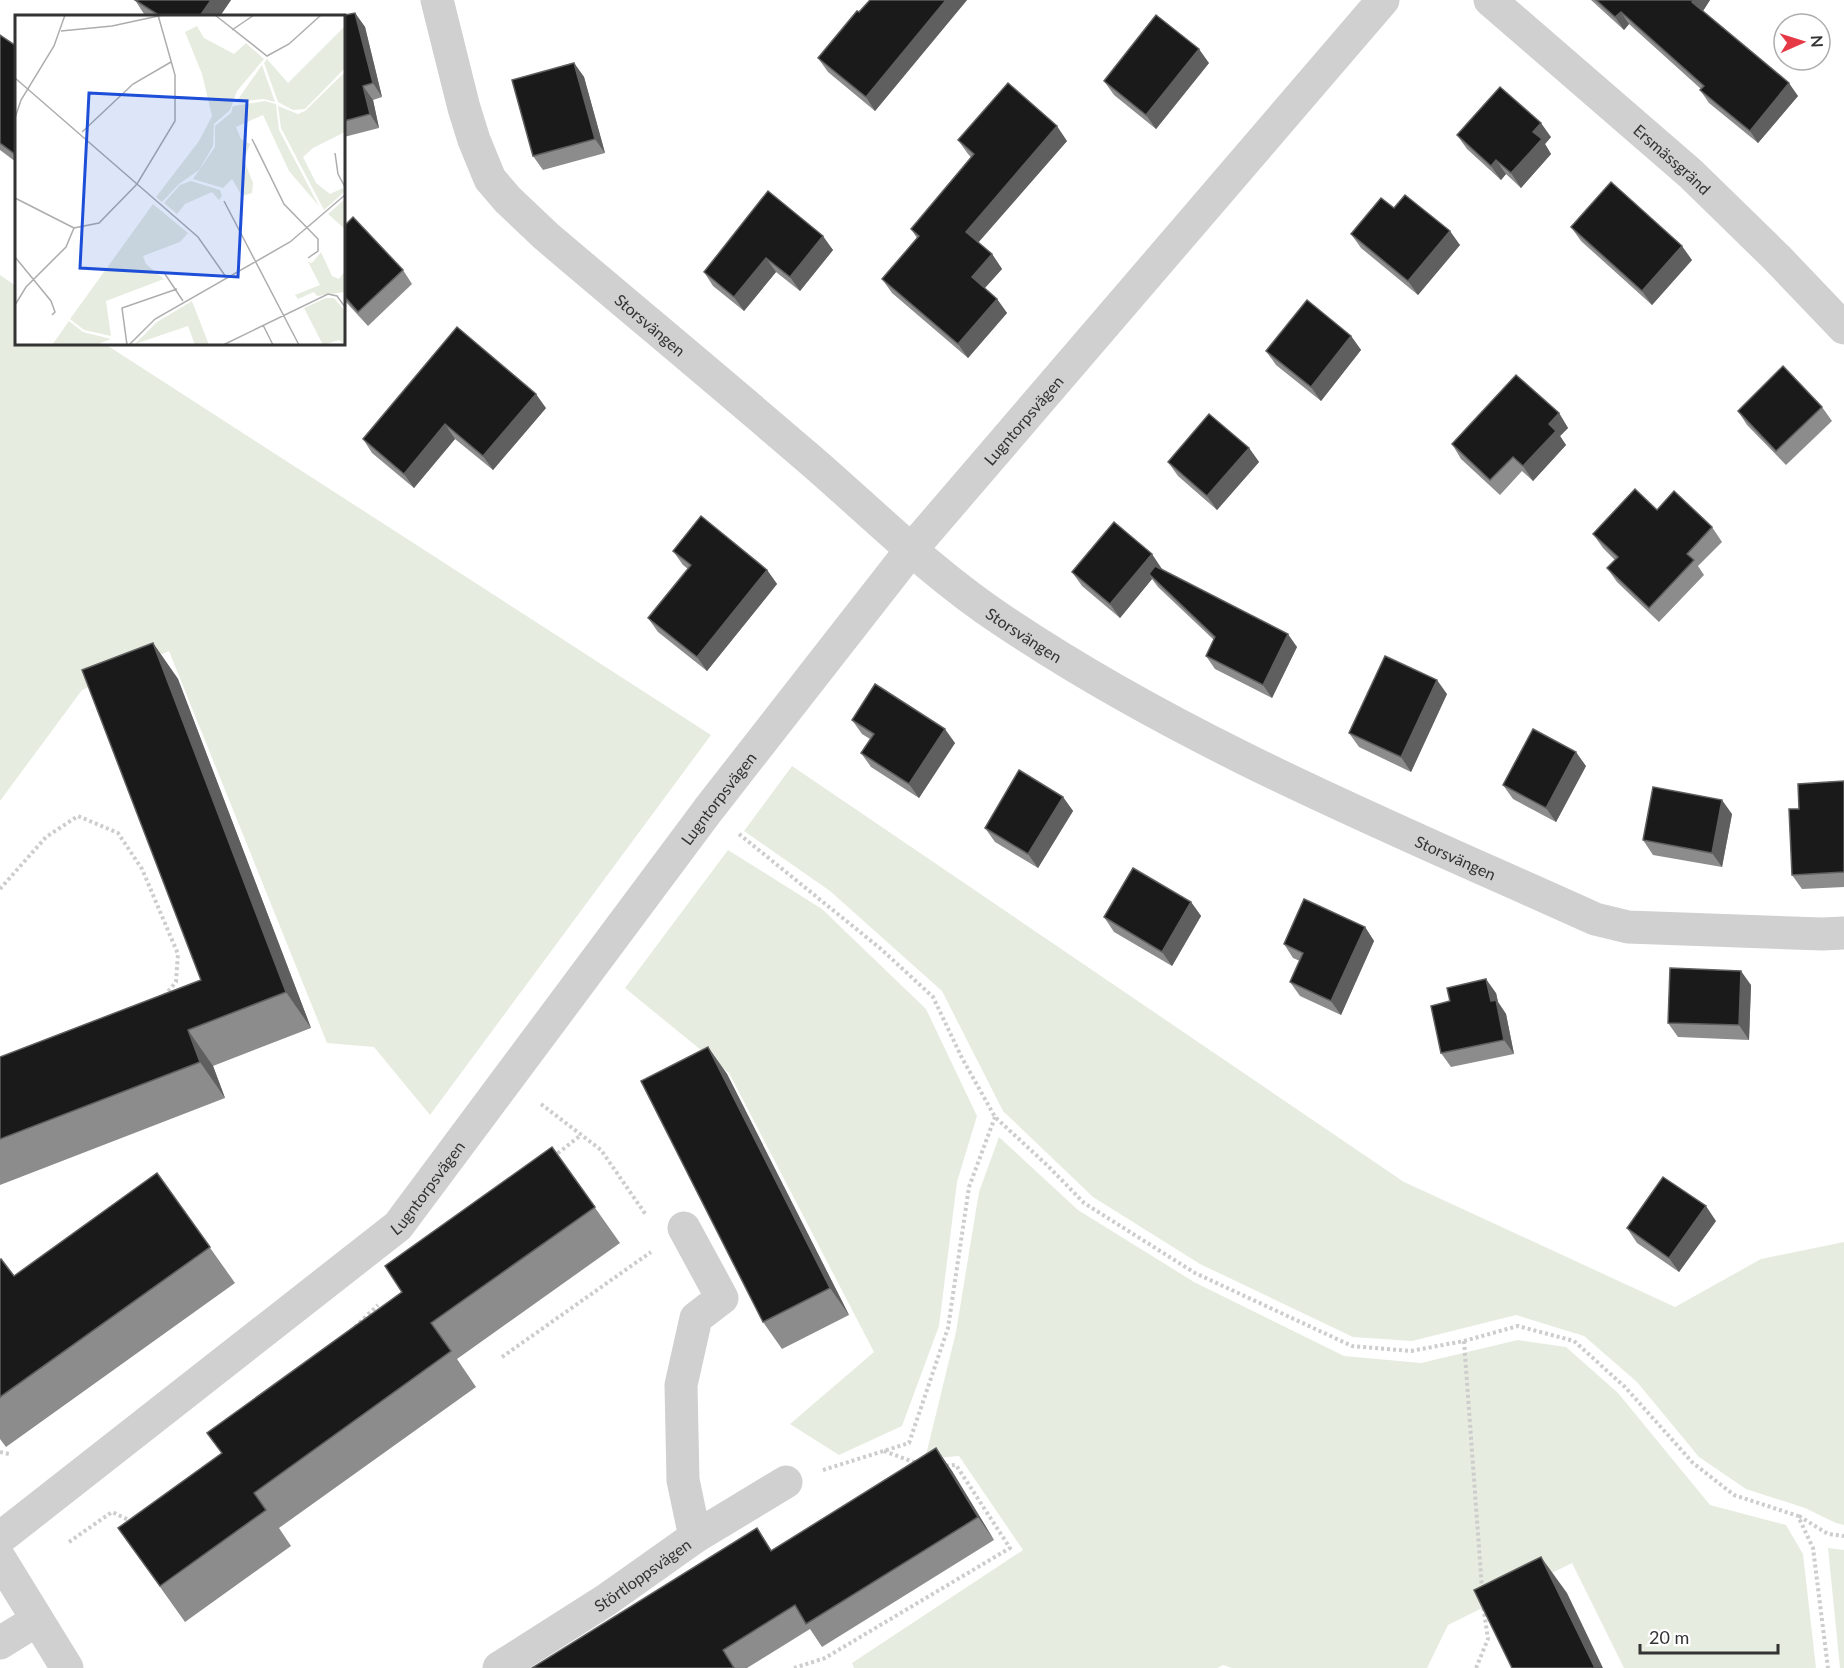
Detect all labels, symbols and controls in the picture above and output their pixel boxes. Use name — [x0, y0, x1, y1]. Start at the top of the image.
north arrow — [1772, 12, 1832, 72]
inset map — [15, 15, 345, 345]
text: N — [1808, 35, 1827, 48]
street label: Ersmässgränd — [1630, 120, 1715, 198]
street label: Storsvängen — [612, 289, 690, 359]
street label: Lugntorpsvägen — [979, 371, 1066, 468]
street label: Storsvängen — [983, 603, 1066, 666]
street label: Lugntorpsvägen — [676, 748, 759, 848]
street label: Storsvängen — [1413, 831, 1499, 883]
street label: Lugntorpsvägen — [386, 1137, 468, 1238]
street label: Störtloppsvägen — [590, 1534, 694, 1615]
scale bar — [1640, 1617, 1778, 1655]
text: 20 m — [1649, 1626, 1689, 1648]

